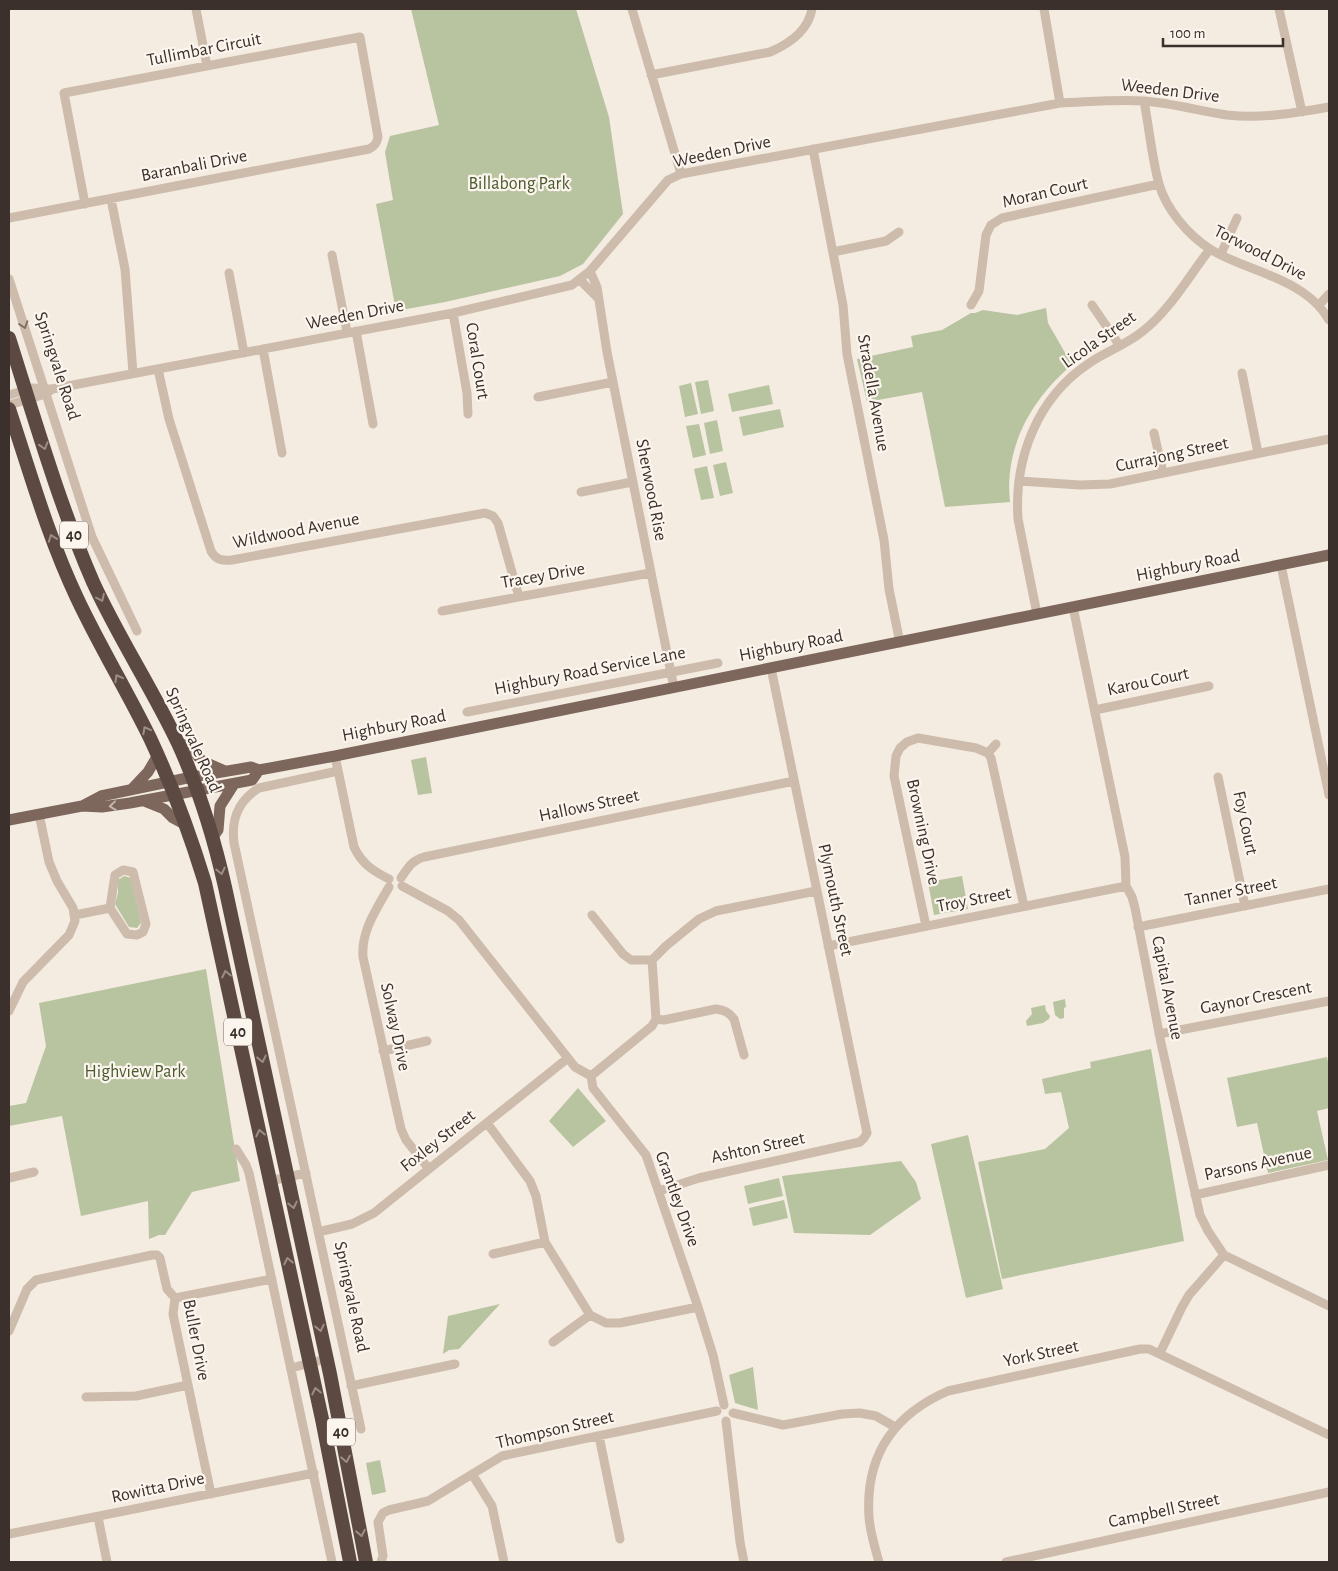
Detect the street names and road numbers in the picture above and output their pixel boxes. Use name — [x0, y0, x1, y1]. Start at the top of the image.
street label: Tullimbar Circuit — [145, 30, 263, 70]
street label: Weeden Drive — [1120, 76, 1220, 106]
street label: Weeden Drive — [672, 133, 772, 171]
street label: Baranbali Drive — [139, 147, 249, 185]
street label: Moran Court — [1001, 174, 1090, 212]
street label: Torwood Drive — [1211, 222, 1309, 284]
street label: Weeden Drive — [305, 297, 405, 333]
street label: Licola Street — [1059, 308, 1139, 372]
street label: Springvale Road — [31, 310, 83, 422]
street label: Coral Court — [462, 321, 492, 401]
street label: Stradella Avenue — [854, 333, 892, 453]
street label: Currajong Street — [1114, 434, 1230, 476]
street label: Sherwood Rise — [632, 438, 670, 542]
street label: Wildwood Avenue — [231, 510, 361, 552]
road number: 40 — [60, 522, 88, 548]
street label: Highbury Road — [1134, 547, 1242, 585]
street label: Tracey Drive — [500, 560, 586, 592]
street label: Highbury Road — [737, 627, 845, 665]
street label: Highbury Road Service Lane — [493, 644, 687, 698]
street label: Karou Court — [1106, 665, 1191, 699]
street label: Springvale Road — [162, 685, 224, 795]
street label: Highbury Road — [340, 707, 448, 745]
street label: Browning Drive — [903, 777, 943, 887]
street label: Hallows Street — [537, 787, 641, 825]
street label: Foy Court — [1229, 789, 1261, 857]
street label: Plymouth Street — [814, 842, 856, 958]
street label: Tanner Street — [1183, 874, 1279, 910]
street label: Troy Street — [935, 884, 1013, 916]
street label: Capital Avenue — [1148, 935, 1186, 1041]
street label: Gaynor Crescent — [1199, 978, 1313, 1018]
street label: Solway Drive — [377, 981, 413, 1073]
road number: 40 — [224, 1019, 252, 1046]
street label: Foxley Street — [397, 1106, 479, 1176]
street label: Ashton Street — [710, 1129, 807, 1167]
street label: Parsons Avenue — [1203, 1144, 1313, 1184]
street label: Grantley Drive — [651, 1149, 703, 1249]
street label: Springvale Road — [330, 1240, 372, 1354]
street label: Buller Drive — [179, 1298, 213, 1382]
street label: York Street — [1002, 1337, 1080, 1371]
street label: Thompson Street — [494, 1408, 616, 1452]
road number: 40 — [327, 1418, 355, 1445]
street label: Rowitta Drive — [110, 1469, 206, 1507]
street label: Campbell Street — [1107, 1490, 1221, 1532]

